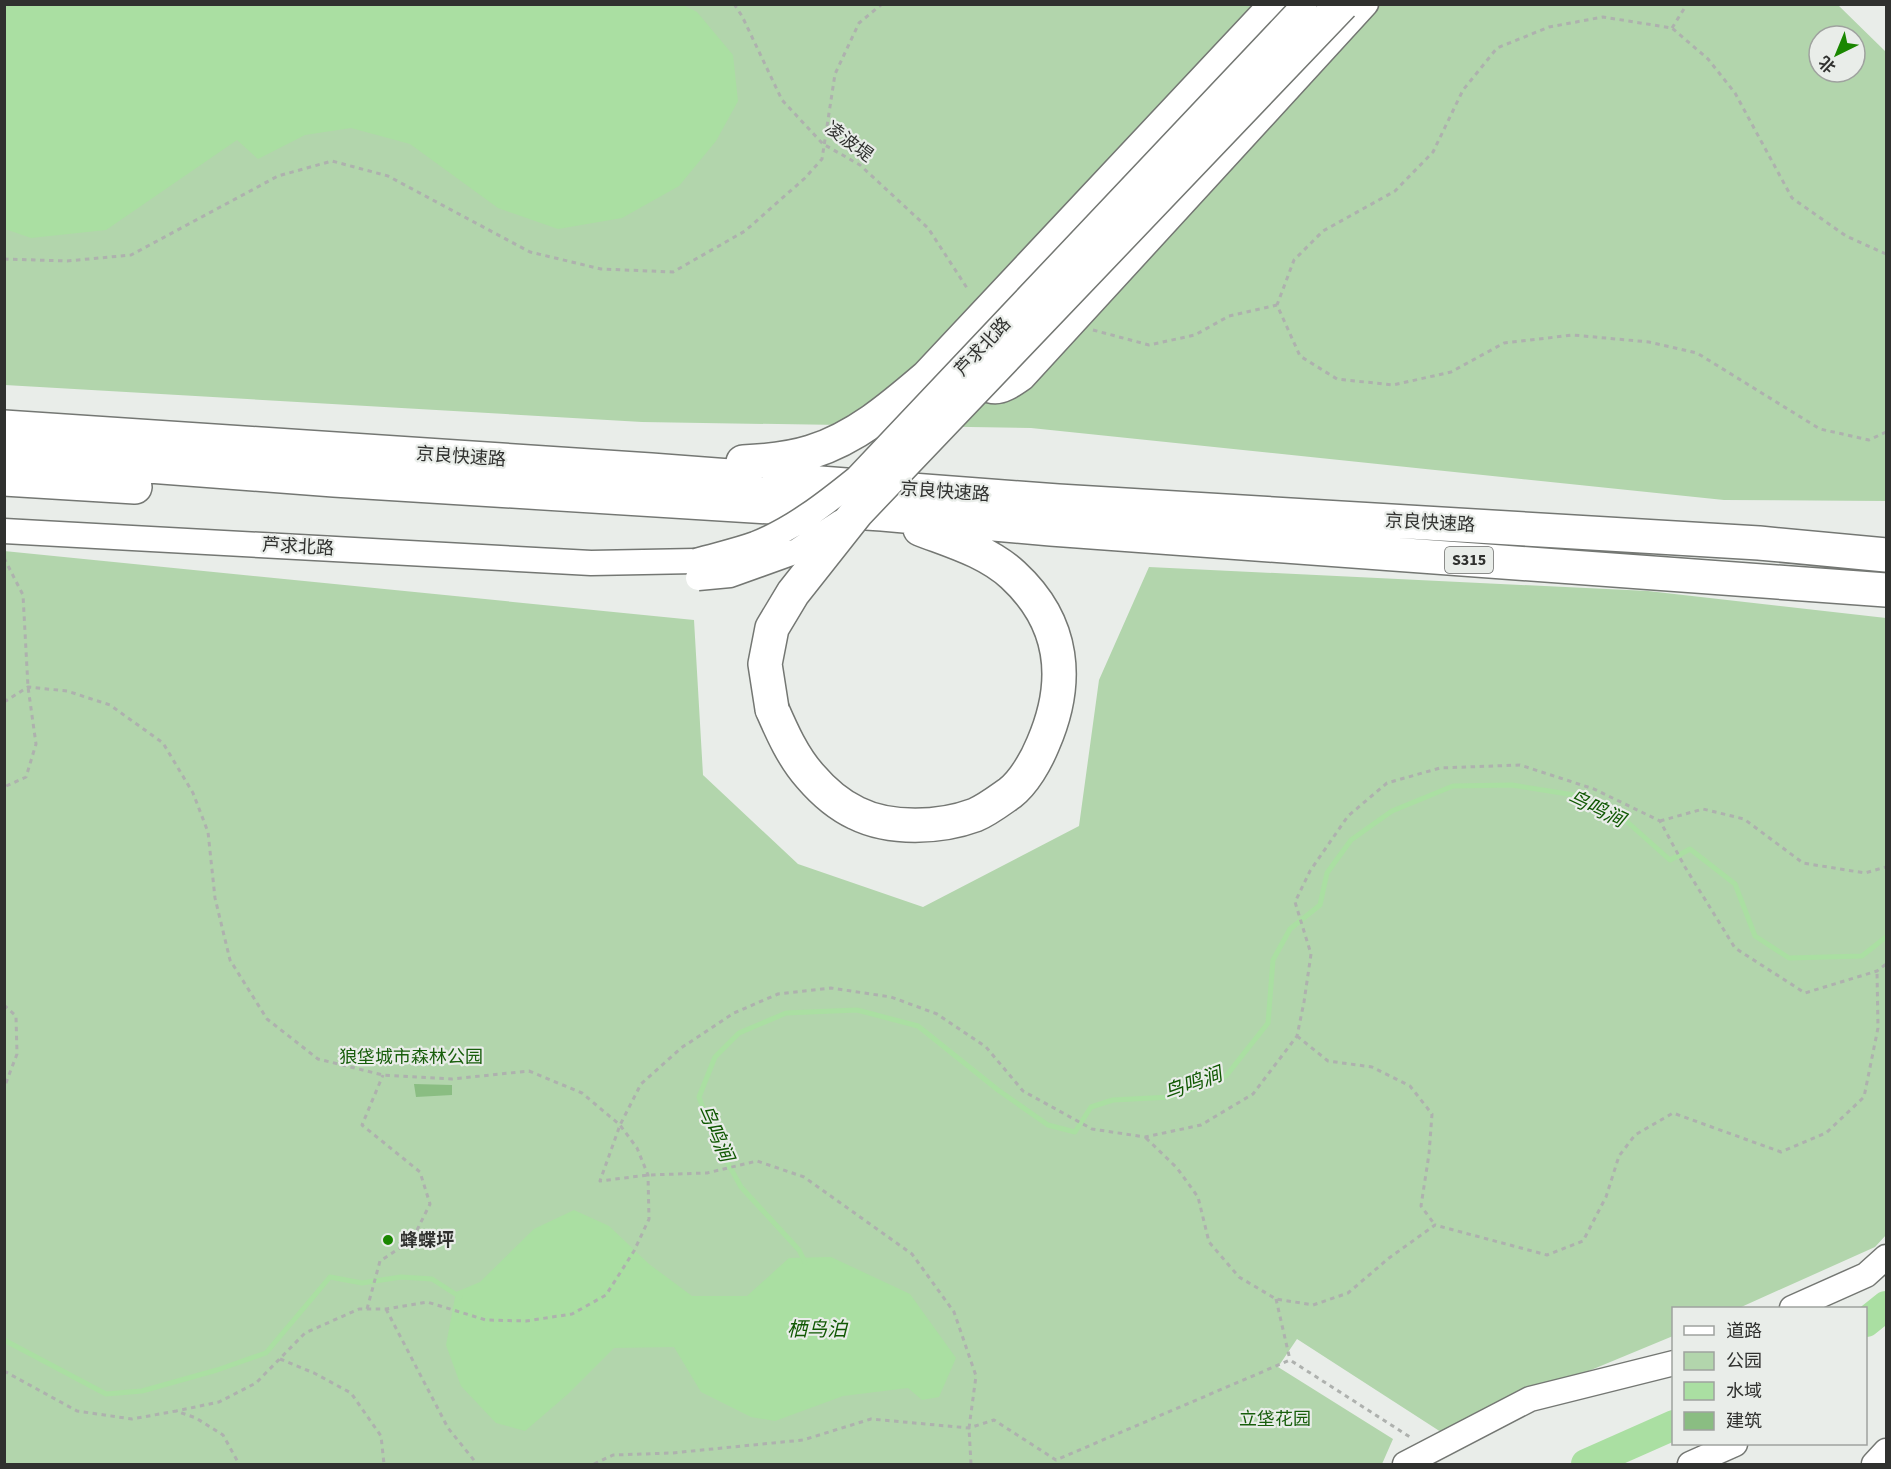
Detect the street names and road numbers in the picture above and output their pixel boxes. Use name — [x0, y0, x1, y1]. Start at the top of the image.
street label: 凌波堤 — [820, 116, 878, 168]
street label: 芦求北路 — [949, 312, 1017, 382]
street label: 京良快速路 — [415, 441, 507, 473]
street label: 京良快速路 — [899, 476, 991, 508]
street label: 京良快速路 — [1384, 508, 1476, 538]
street label: 芦求北路 — [261, 533, 335, 561]
road number: S315 — [1445, 547, 1493, 573]

